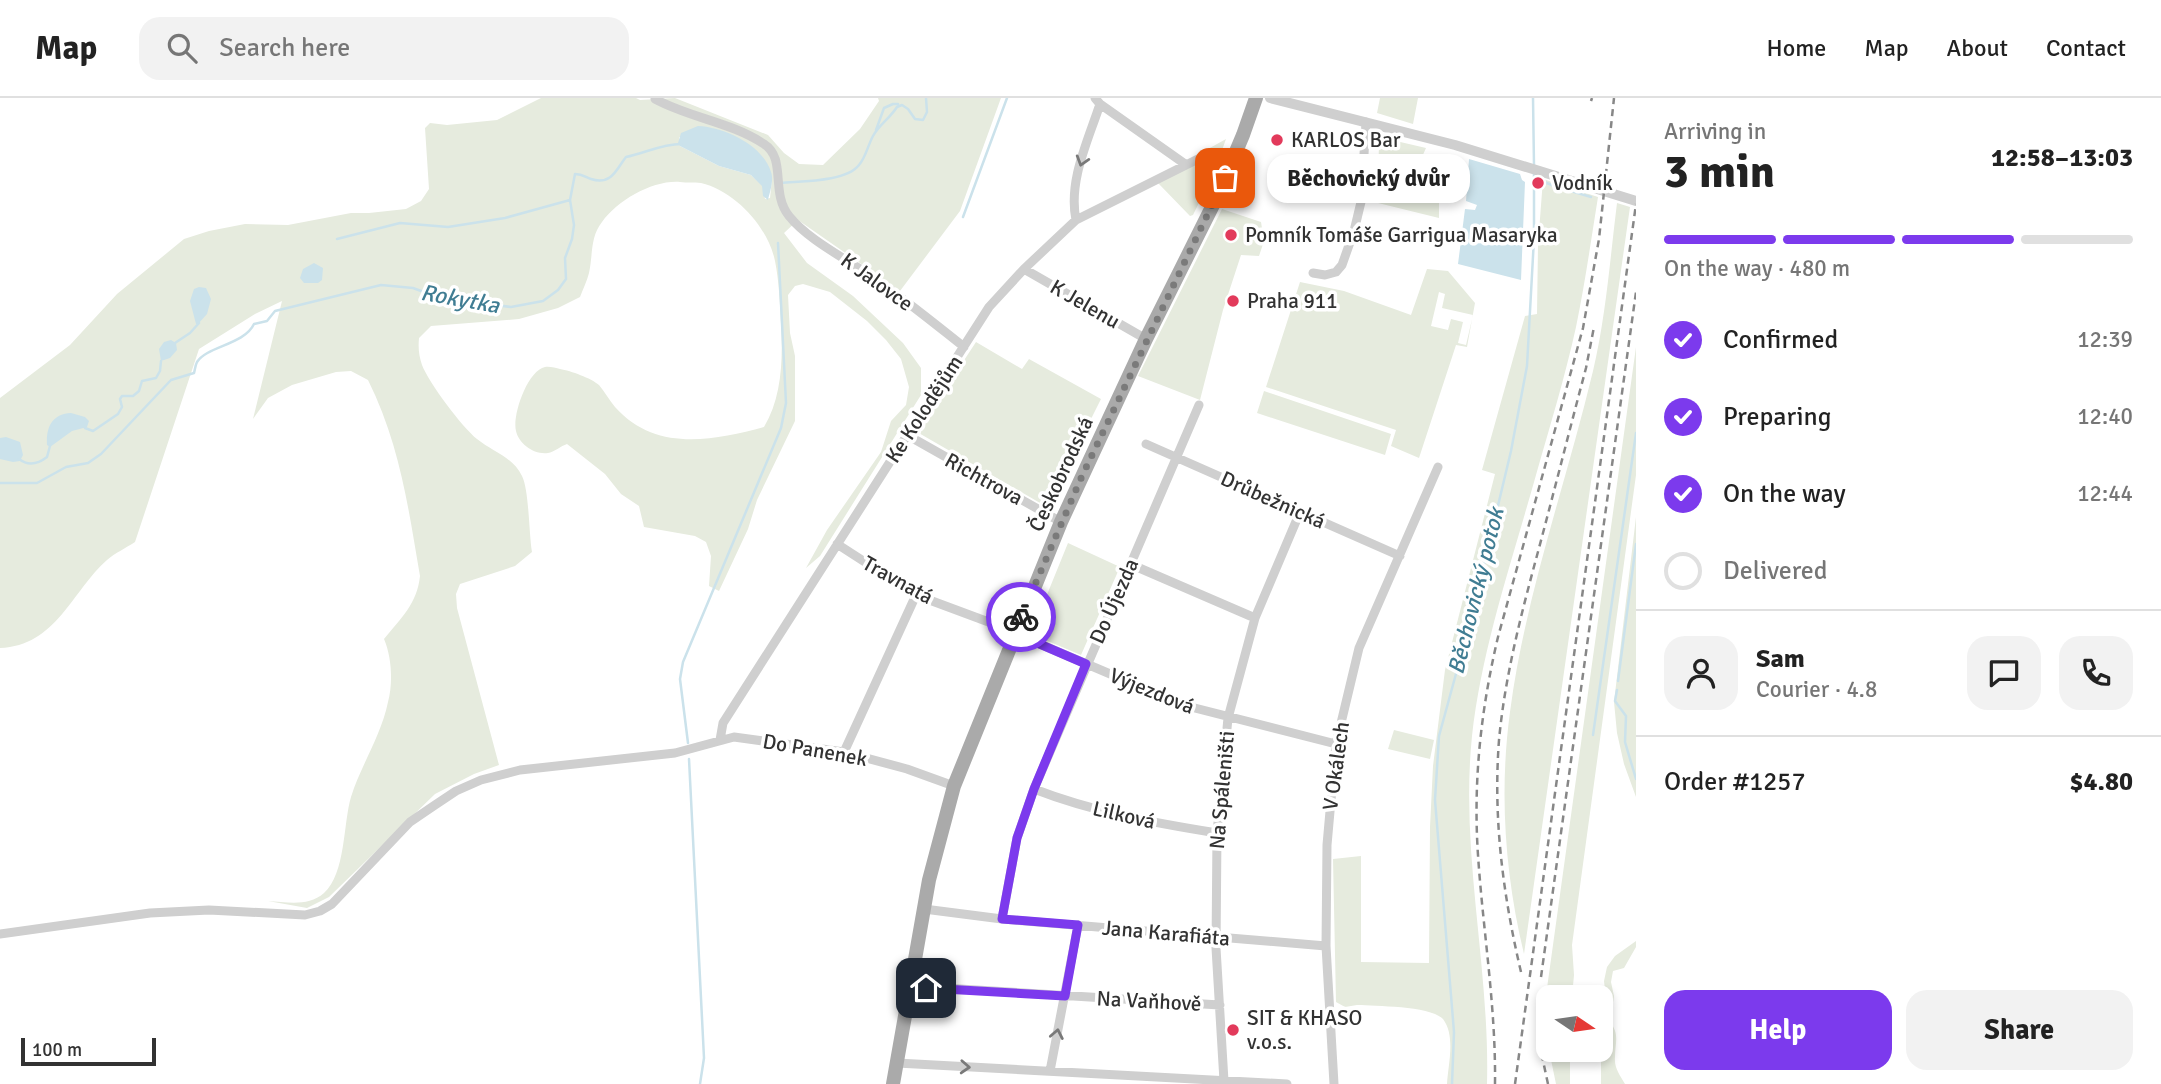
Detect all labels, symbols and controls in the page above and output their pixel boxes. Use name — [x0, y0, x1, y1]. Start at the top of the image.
search box — [139, 17, 629, 80]
text: Map — [35, 28, 97, 69]
icon: search — [163, 29, 201, 67]
text: Search here — [219, 32, 350, 64]
text: Home — [1766, 33, 1826, 63]
text: Map — [1864, 33, 1909, 63]
text: About — [1947, 33, 2008, 63]
text: Contact — [2046, 33, 2126, 63]
text: Arriving in — [1664, 117, 1766, 146]
place label: KARLOS Bar — [1291, 127, 1401, 153]
marker: KARLOS Bar — [1269, 132, 1285, 148]
text: 12:58–13:03 — [1991, 142, 2133, 174]
text: 3 min — [1664, 144, 1775, 200]
pin — [1195, 148, 1255, 208]
callout: Běchovický dvůr — [1267, 154, 1470, 202]
one-way arrow — [1075, 155, 1090, 167]
icon: bag — [1206, 159, 1244, 197]
text: Běchovický dvůr — [1287, 164, 1450, 193]
place label: Vodník — [1552, 170, 1613, 196]
marker: Vodník — [1530, 175, 1546, 191]
place label: Pomník Tomáše Garrigua Masaryka — [1245, 222, 1558, 248]
marker: Pomník Tomáše Garrigua Masaryka — [1223, 227, 1239, 243]
street label: K Jalovce — [836, 247, 918, 317]
text: On the way · 480 m — [1664, 254, 1850, 283]
street label: K Jelenu — [1045, 274, 1125, 334]
water label: Rokytka — [418, 278, 503, 320]
place label: Praha 911 — [1247, 288, 1338, 314]
marker: Praha 911 — [1225, 293, 1241, 309]
icon: check — [1664, 321, 1702, 359]
text: Confirmed — [1723, 324, 1838, 356]
text: 12:39 — [2077, 325, 2133, 354]
street label: Ke Kolodějům — [880, 350, 968, 468]
icon: check — [1664, 398, 1702, 436]
text: Preparing — [1723, 401, 1831, 433]
text: 12:40 — [2077, 402, 2133, 431]
street label: Českobrodská — [1023, 412, 1099, 536]
street label: Richtrova — [940, 447, 1028, 511]
street label: Drůbežnická — [1217, 465, 1329, 535]
icon: check — [1664, 475, 1702, 513]
text: On the way — [1723, 478, 1846, 510]
text: 12:44 — [2077, 479, 2133, 508]
water label: Běchovický potok — [1441, 502, 1511, 677]
street label: Travnatá — [858, 550, 938, 610]
street label: Do Újezda — [1084, 554, 1144, 648]
text: Delivered — [1723, 555, 1828, 587]
courier — [986, 582, 1056, 652]
icon: bike — [1002, 598, 1040, 636]
button: person — [1664, 636, 1738, 710]
button: chat — [1967, 636, 2041, 710]
button: phone — [2059, 636, 2133, 710]
text: Sam — [1756, 643, 1805, 675]
street label: Výjezdová — [1106, 662, 1198, 720]
text: Courier · 4.8 — [1756, 675, 1877, 704]
street label: V Okálech — [1317, 720, 1355, 812]
street label: Do Panenek — [761, 728, 870, 772]
street label: Na Spáleništi — [1204, 730, 1240, 850]
text: Order #1257 — [1664, 766, 1805, 798]
text: $4.80 — [2069, 766, 2133, 798]
street label: Lilková — [1090, 795, 1158, 835]
street label: Jana Karafiáta — [1101, 914, 1231, 952]
pin — [896, 958, 956, 1018]
icon: home — [907, 969, 945, 1007]
street label: Na Vaňhově — [1096, 985, 1202, 1017]
north arrow — [1536, 985, 1614, 1062]
map controls — [1536, 985, 1613, 1062]
button: Help — [1664, 990, 1892, 1070]
button: Share — [1906, 990, 2133, 1070]
place label: SIT & KHASO v.o.s. — [1247, 1005, 1362, 1055]
marker: SIT & KHASO v.o.s. — [1225, 1022, 1241, 1038]
one-way arrow — [1049, 1028, 1064, 1040]
scale bar — [21, 1035, 156, 1067]
text: 100 m — [32, 1038, 82, 1062]
one-way arrow — [960, 1059, 971, 1074]

